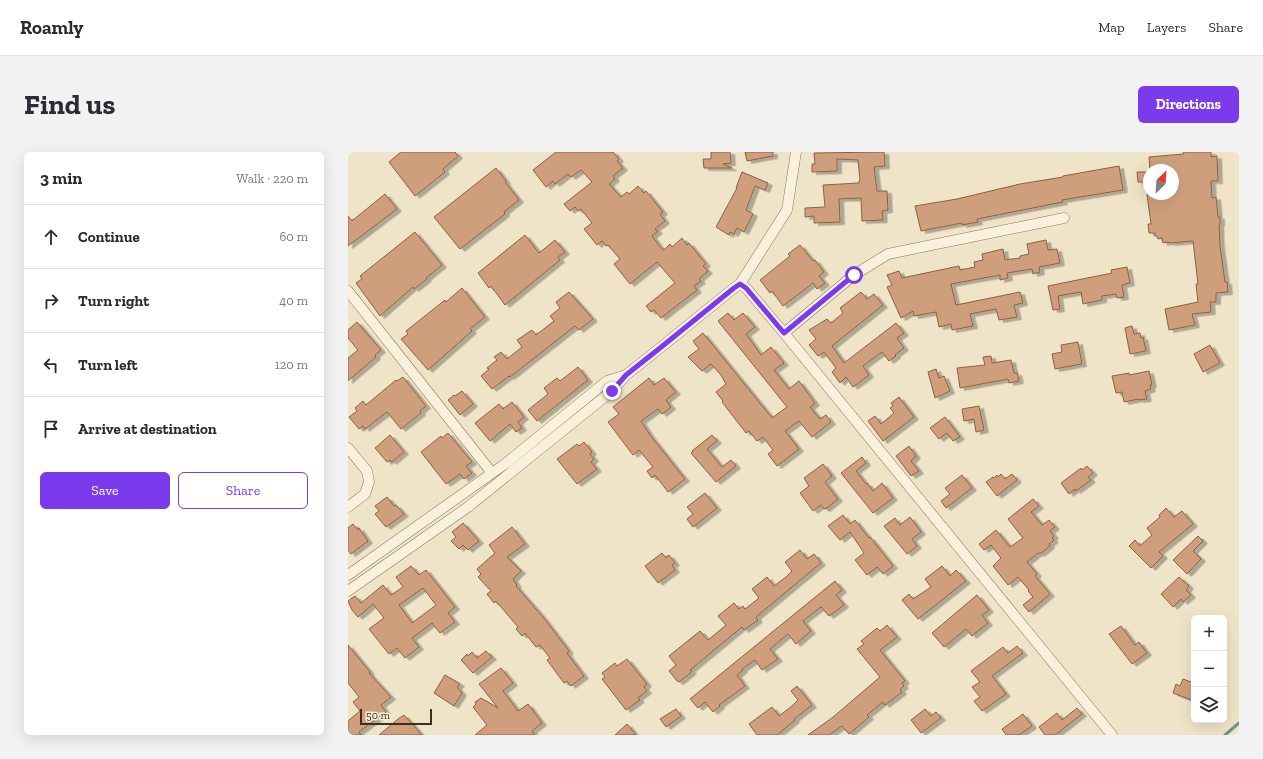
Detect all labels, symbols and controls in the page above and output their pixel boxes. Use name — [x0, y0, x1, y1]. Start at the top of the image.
text: Roamly — [20, 16, 83, 39]
text: Map — [1098, 19, 1125, 36]
text: Layers — [1147, 19, 1186, 36]
text: Share — [1208, 19, 1243, 36]
button: Directions — [1138, 86, 1239, 123]
text: Find us — [24, 88, 115, 121]
north arrow — [1143, 164, 1179, 200]
text: 3 min — [40, 168, 82, 188]
text: Walk · 220 m — [236, 171, 308, 186]
icon: ahead — [40, 226, 62, 248]
text: Continue — [78, 228, 140, 246]
text: 60 m — [279, 229, 308, 244]
route start — [845, 266, 863, 284]
icon: right — [40, 290, 62, 312]
text: Turn right — [78, 292, 149, 310]
text: 40 m — [279, 293, 308, 308]
icon: left — [40, 354, 62, 376]
text: Turn left — [78, 356, 138, 374]
text: 120 m — [275, 357, 308, 372]
route end — [603, 382, 621, 400]
icon: arrive — [40, 418, 62, 440]
text: Arrive at destination — [78, 420, 217, 438]
button: Save — [40, 472, 170, 509]
button: Share — [178, 472, 308, 509]
map controls — [1191, 615, 1227, 723]
button: + — [1191, 615, 1227, 651]
button: − — [1191, 651, 1227, 687]
button: layers — [1191, 687, 1227, 723]
scale bar — [360, 707, 432, 726]
text: 50 m — [366, 709, 390, 722]

